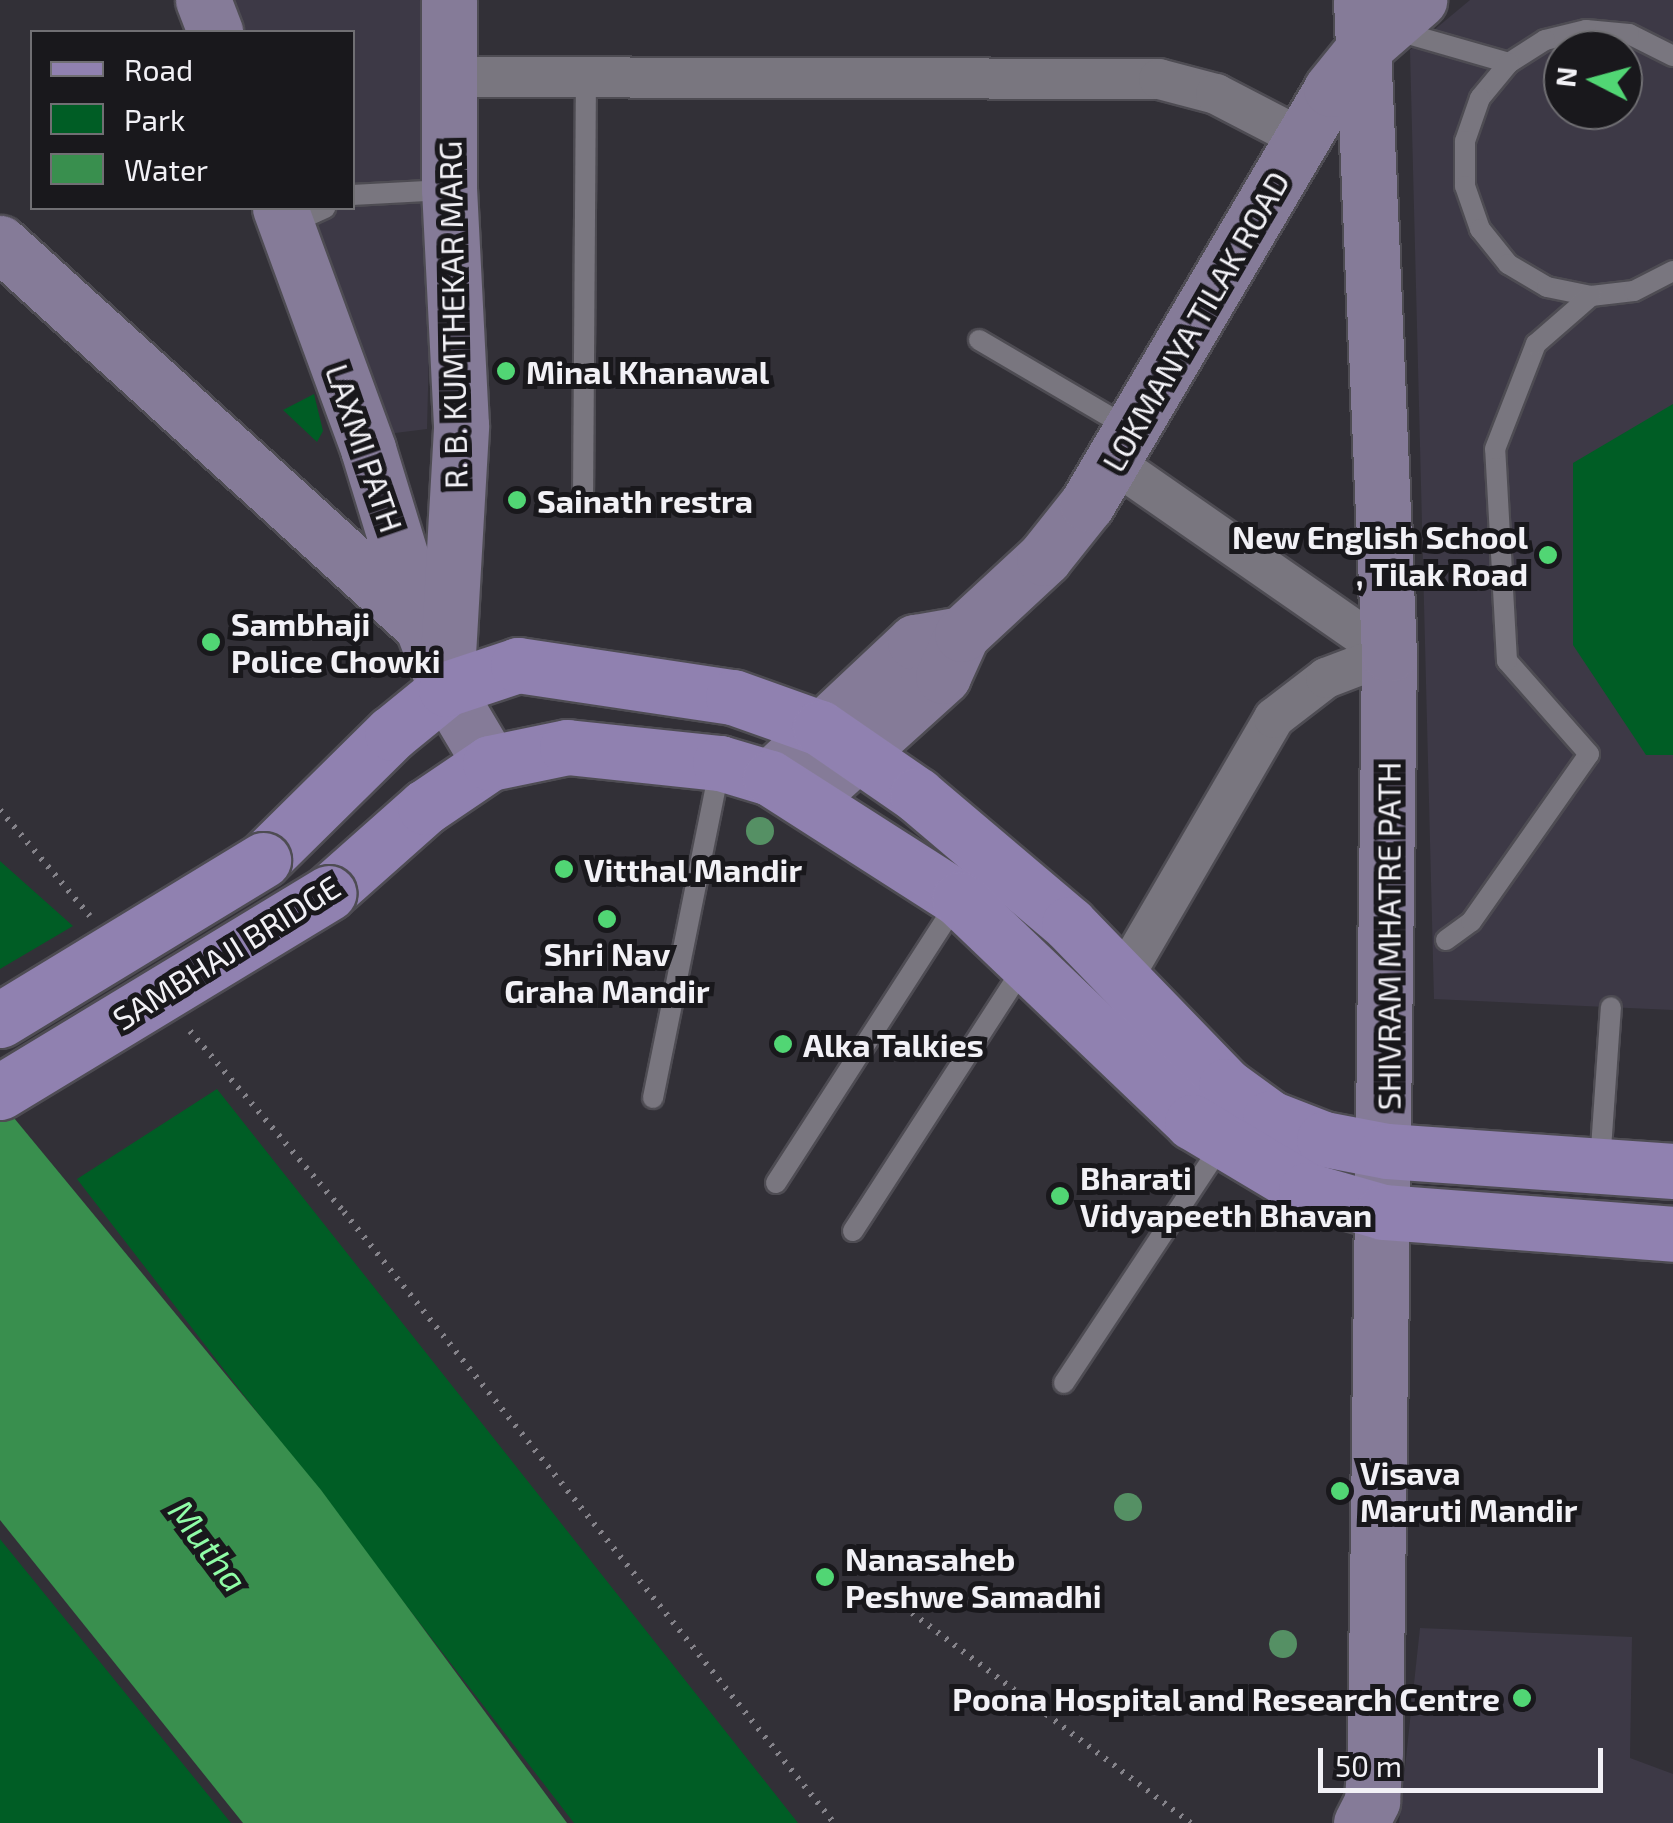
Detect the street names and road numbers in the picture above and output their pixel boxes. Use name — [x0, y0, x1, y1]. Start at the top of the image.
street label: R. B. KUMTHEKAR MARG — [430, 141, 474, 489]
street label: LOKMANYA TILAK ROAD — [1093, 163, 1297, 479]
street label: LAXMI PATH — [318, 359, 412, 537]
street label: SHIVRAM MHATRE PATH — [1369, 762, 1407, 1110]
street label: SAMBHAJI BRIDGE — [105, 867, 347, 1037]

